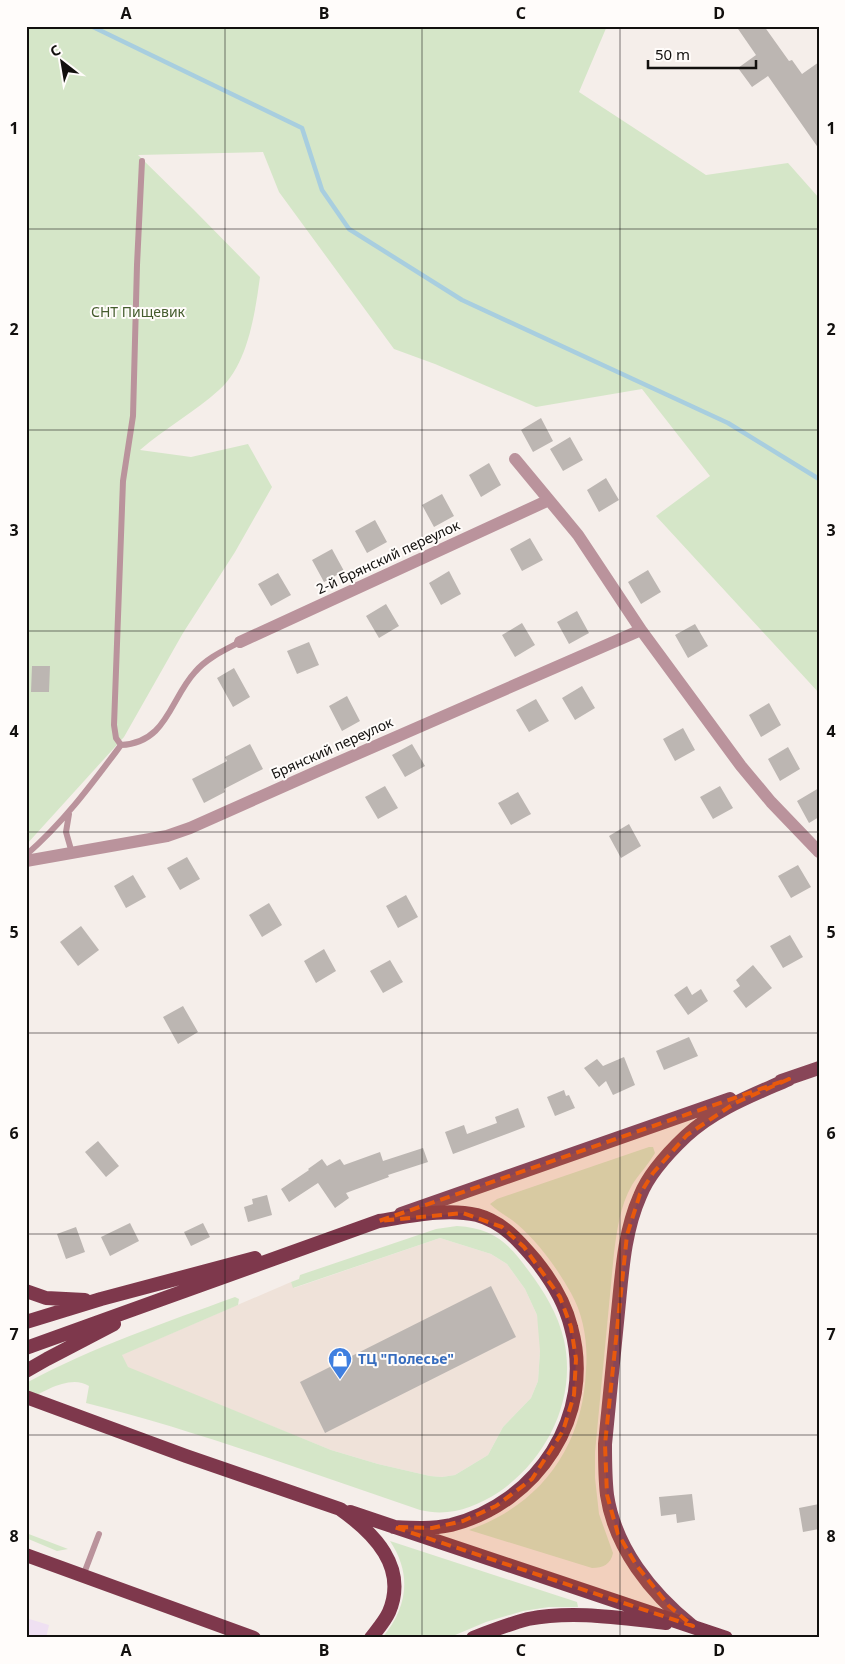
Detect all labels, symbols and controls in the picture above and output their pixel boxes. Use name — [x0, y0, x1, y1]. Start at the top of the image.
text: A — [120, 2, 132, 24]
text: B — [319, 2, 329, 24]
text: C — [516, 2, 526, 24]
text: D — [713, 2, 725, 24]
north arrow — [38, 38, 88, 88]
scale bar — [648, 38, 755, 70]
text: С — [46, 40, 64, 61]
text: 50 m — [655, 44, 690, 64]
text: 1 — [9, 117, 19, 139]
text: 1 — [826, 117, 836, 139]
park label: СНТ Пищевик — [91, 302, 186, 321]
text: 2 — [9, 318, 19, 340]
text: 2 — [826, 318, 836, 340]
street label: 2-й Брянский переулок — [313, 515, 463, 598]
text: 3 — [9, 519, 19, 541]
text: 3 — [826, 519, 836, 541]
street label: Брянский переулок — [268, 712, 396, 783]
text: 4 — [9, 720, 19, 742]
text: 4 — [826, 720, 836, 742]
text: 5 — [9, 921, 19, 943]
text: 5 — [826, 921, 836, 943]
text: 6 — [9, 1122, 19, 1144]
text: 6 — [826, 1122, 836, 1144]
text: 7 — [9, 1323, 19, 1345]
text: 7 — [826, 1323, 836, 1345]
shop icon: ТЦ "Полесье" — [327, 1346, 353, 1380]
place label: ТЦ "Полесье" — [358, 1349, 454, 1368]
text: 8 — [9, 1525, 19, 1547]
text: 8 — [826, 1525, 836, 1547]
text: A — [120, 1639, 132, 1661]
text: B — [319, 1639, 329, 1661]
text: C — [516, 1639, 526, 1661]
text: D — [713, 1639, 725, 1661]

